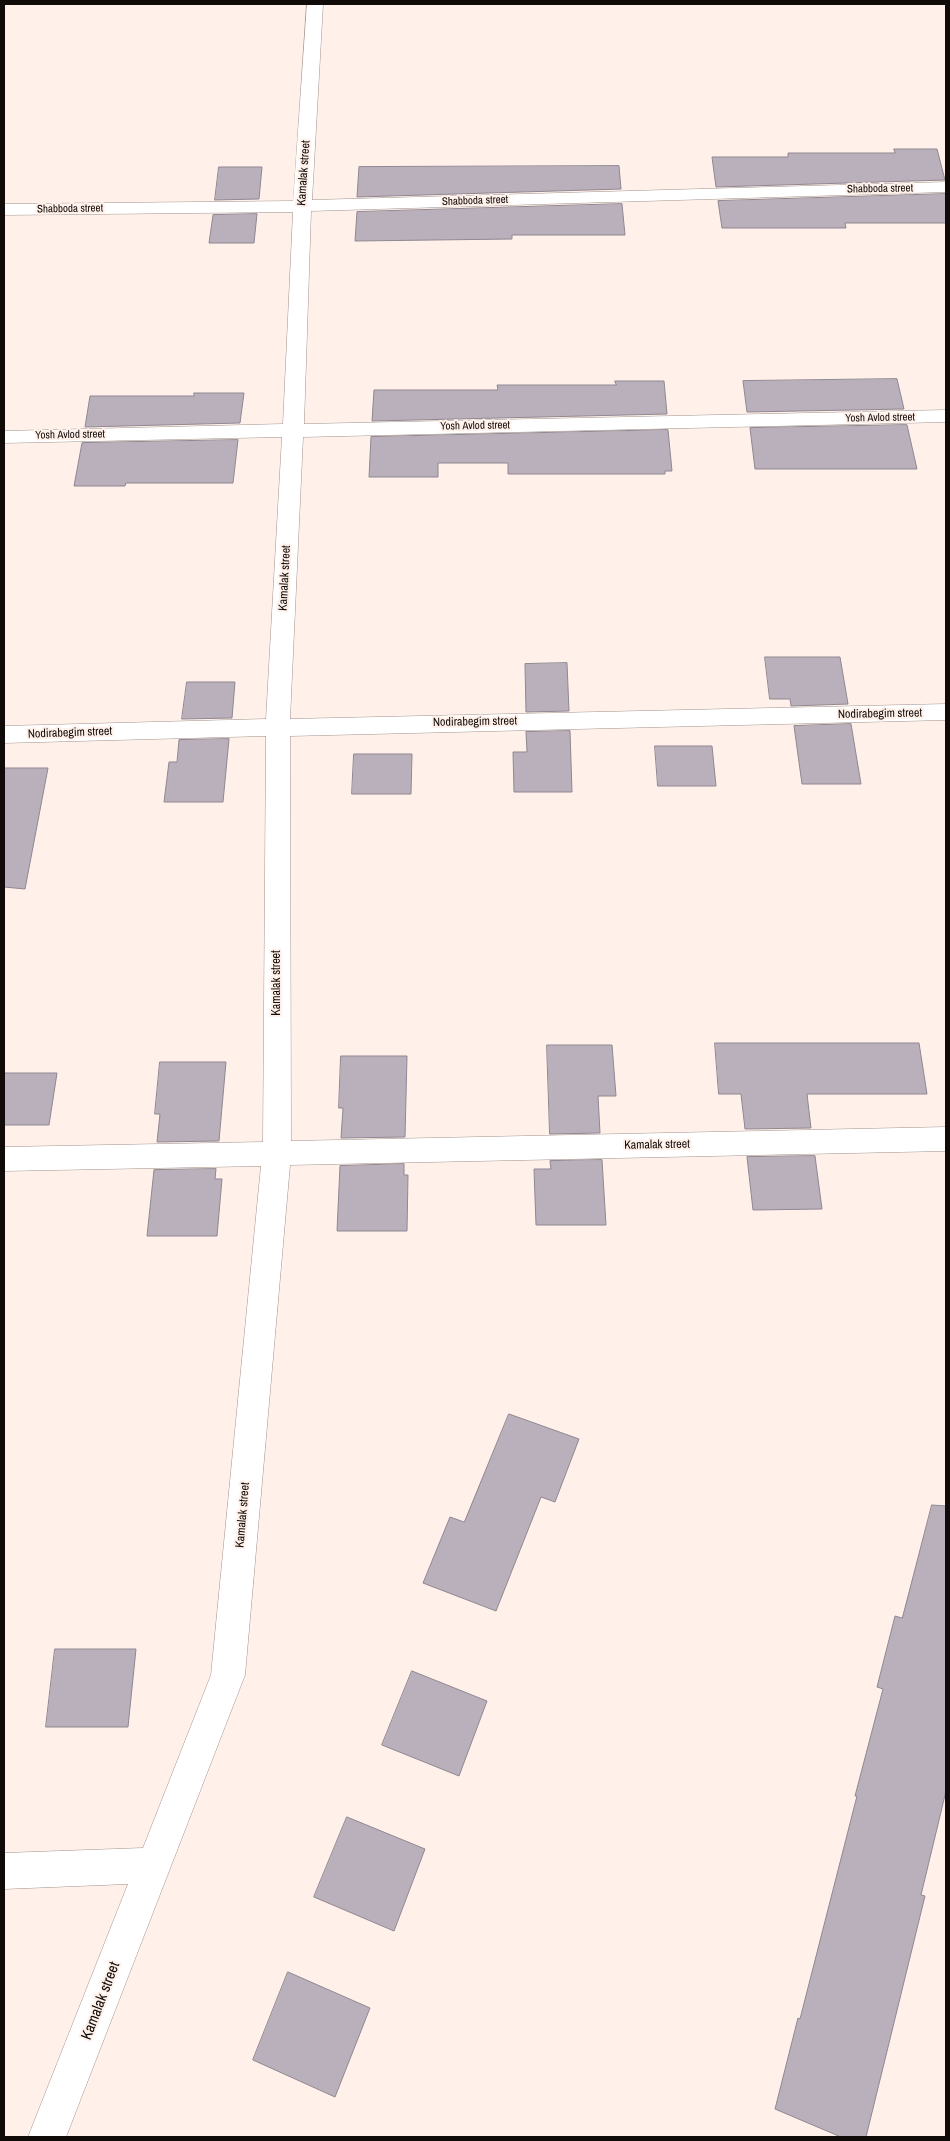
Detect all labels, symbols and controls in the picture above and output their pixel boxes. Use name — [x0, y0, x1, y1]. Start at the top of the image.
street label: Kamalak street — [295, 140, 313, 206]
street label: Shabboda street — [847, 182, 913, 196]
street label: Shabboda street — [442, 193, 508, 209]
street label: Shabboda street — [37, 202, 103, 216]
street label: Yosh Avlod street — [845, 411, 915, 425]
street label: Yosh Avlod street — [440, 419, 510, 433]
street label: Yosh Avlod street — [35, 428, 105, 442]
street label: Kamalak street — [276, 545, 294, 611]
street label: Nodirabegim street — [838, 706, 922, 722]
street label: Nodirabegim street — [433, 714, 517, 730]
street label: Nodirabegim street — [28, 724, 112, 742]
street label: Kamalak street — [270, 950, 284, 1016]
street label: Kamalak street — [624, 1137, 690, 1153]
street label: Kamalak street — [233, 1482, 253, 1548]
street label: Kamalak street — [78, 1959, 124, 2043]

